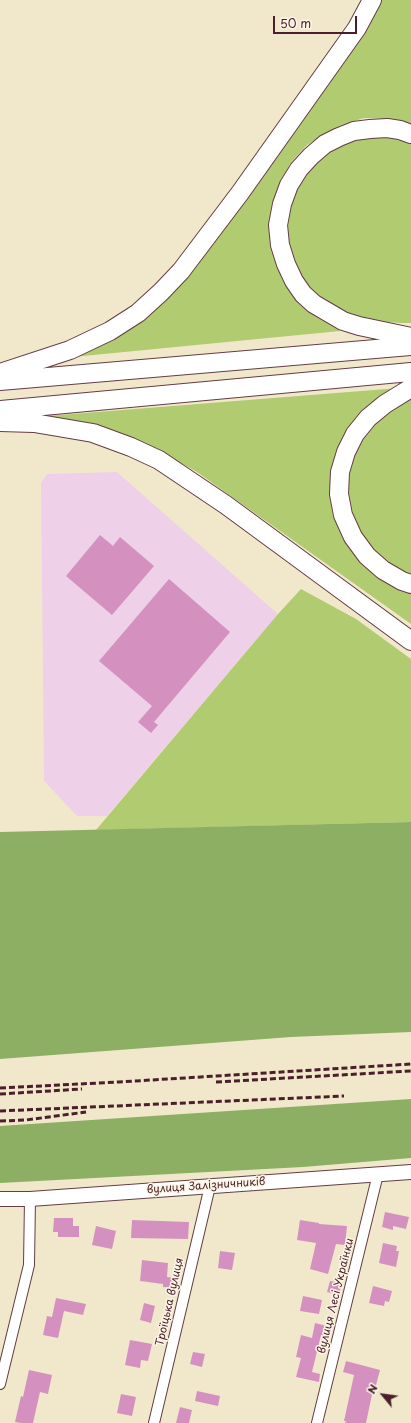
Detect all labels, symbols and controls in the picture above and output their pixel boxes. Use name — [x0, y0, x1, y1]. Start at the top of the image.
scale bar — [275, 8, 359, 34]
text: 50 m — [280, 14, 311, 32]
street label: вулиця Залізничників — [146, 1175, 266, 1197]
street label: вулиця Лесі Українки — [315, 1237, 357, 1355]
street label: Троїцька вулиця — [153, 1257, 187, 1347]
north arrow — [363, 1375, 403, 1415]
text: N — [363, 1381, 382, 1397]

